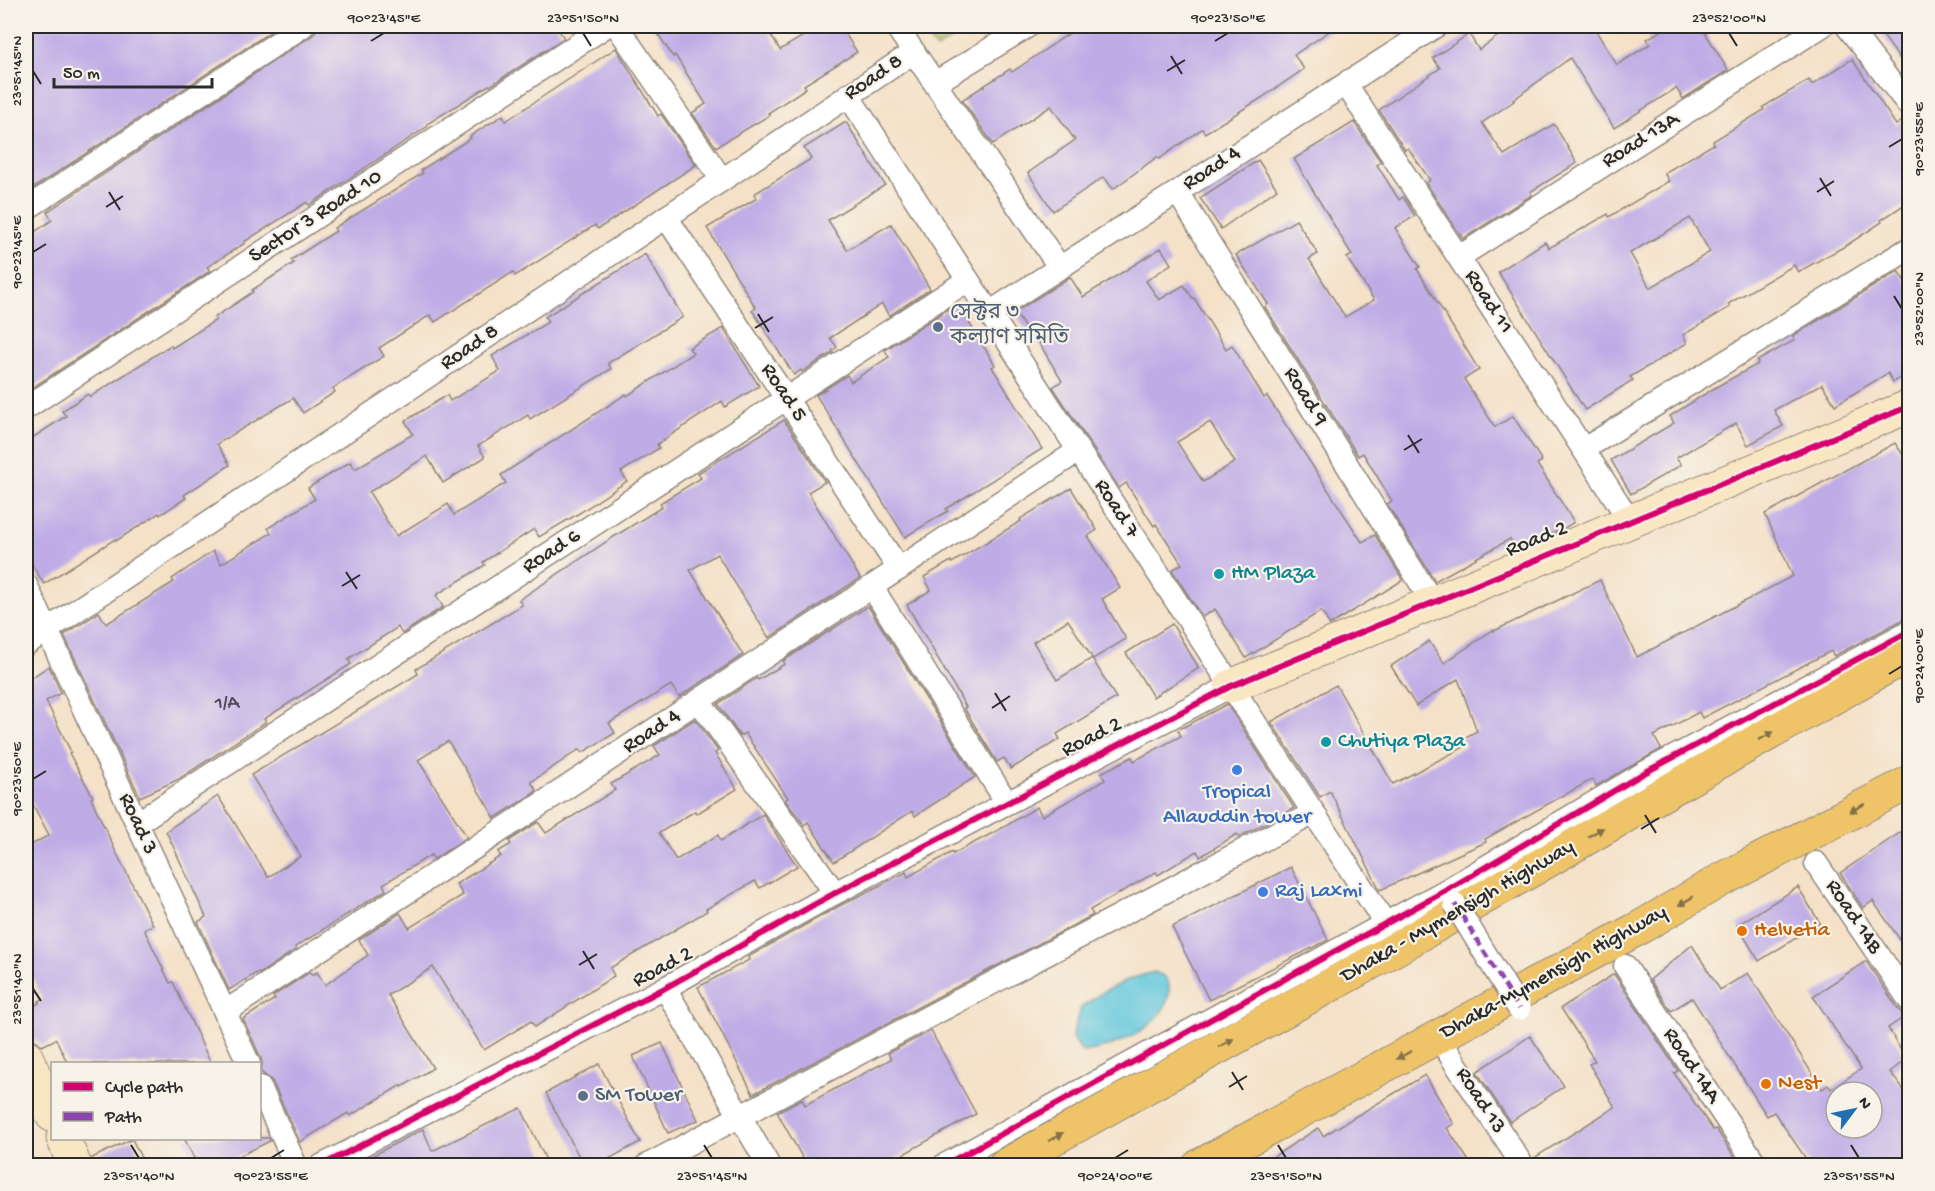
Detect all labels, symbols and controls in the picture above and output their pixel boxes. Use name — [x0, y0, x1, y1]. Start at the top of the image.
text: 90°23'45"E — [347, 10, 421, 28]
text: 23°51'50"N — [547, 10, 619, 28]
text: 90°23'50"E — [1190, 10, 1266, 28]
text: 23°52'00"N — [1692, 10, 1766, 28]
text: 23°51'45"N — [9, 35, 27, 106]
street label: Road 8 — [840, 49, 908, 107]
scale bar — [54, 51, 212, 89]
text: 50 m — [63, 64, 100, 85]
text: 90°23'55"E — [1911, 102, 1929, 177]
street label: Road 13A — [1597, 107, 1685, 175]
street label: Road 4 — [1178, 140, 1246, 197]
street label: Sector 3 Road 10 — [244, 164, 388, 270]
text: 90°23'45"E — [9, 215, 27, 289]
street label: Road 11 — [1458, 265, 1518, 339]
text: 23°52'00"N — [1911, 272, 1929, 346]
place label: সেক্টর ৩ কল্যাণ সমিতি — [949, 298, 1069, 352]
street label: Road 8 — [436, 319, 504, 377]
marker: সেক্টর ৩ কল্যাণ সমিতি — [931, 320, 945, 334]
street label: Road 5 — [754, 359, 812, 427]
street label: Road 9 — [1277, 363, 1333, 431]
street label: Road 7 — [1087, 475, 1145, 544]
street label: Road 2 — [1502, 516, 1572, 564]
street label: Road 6 — [518, 523, 587, 580]
place label: HM Plaza — [1231, 561, 1316, 587]
marker: HM Plaza — [1212, 567, 1226, 581]
text: 90°24'00"E — [1911, 629, 1929, 704]
house number: 1/A — [214, 693, 241, 716]
street label: Road 4 — [618, 703, 686, 760]
street label: Road 2 — [1058, 712, 1127, 764]
place label: Chutiya Plaza — [1338, 729, 1466, 755]
one-way arrow — [1758, 730, 1774, 741]
marker: Chutiya Plaza — [1319, 735, 1333, 749]
text: 90°23'50"E — [9, 741, 27, 817]
marker: Tropical Allauddin tower — [1230, 763, 1244, 777]
place label: Tropical Allauddin tower — [1163, 780, 1313, 831]
street label: Road 3 — [112, 789, 162, 859]
one-way arrow — [1849, 804, 1866, 813]
one-way arrow — [1588, 827, 1605, 837]
street label: Dhaka - Mymensigh Highway — [1335, 834, 1580, 991]
street label: Road 14B — [1819, 875, 1888, 960]
place label: Raj Laxmi — [1275, 879, 1363, 905]
marker: Raj Laxmi — [1256, 885, 1270, 899]
one-way arrow — [1678, 895, 1694, 906]
street label: Dhaka-Mymensigh Highway — [1434, 900, 1672, 1047]
place label: Helvetia — [1754, 918, 1831, 944]
marker: Helvetia — [1735, 924, 1749, 938]
street label: Road 2 — [629, 941, 698, 995]
text: 23°51'40"N — [9, 953, 27, 1025]
street label: Road 14A — [1656, 1023, 1726, 1110]
one-way arrow — [1218, 1037, 1234, 1048]
one-way arrow — [1395, 1050, 1412, 1060]
legend — [51, 1062, 261, 1140]
street label: Road 13 — [1449, 1063, 1511, 1139]
place label: Nest — [1778, 1071, 1823, 1097]
marker: Nest — [1759, 1077, 1773, 1091]
text: Cycle path — [105, 1078, 183, 1099]
north arrow — [1824, 1080, 1884, 1140]
place label: SM Tower — [595, 1083, 684, 1109]
marker: SM Tower — [576, 1089, 590, 1103]
text: N — [1853, 1094, 1875, 1114]
text: Path — [104, 1108, 142, 1129]
one-way arrow — [1047, 1132, 1064, 1142]
text: 23°51'40"N — [103, 1168, 175, 1186]
text: 90°23'55"E — [233, 1168, 308, 1186]
text: 23°51'45"N — [677, 1168, 748, 1186]
text: 90°24'00"E — [1077, 1168, 1152, 1186]
text: 23°51'50"N — [1250, 1168, 1322, 1186]
text: 23°51'55"N — [1823, 1168, 1895, 1186]

